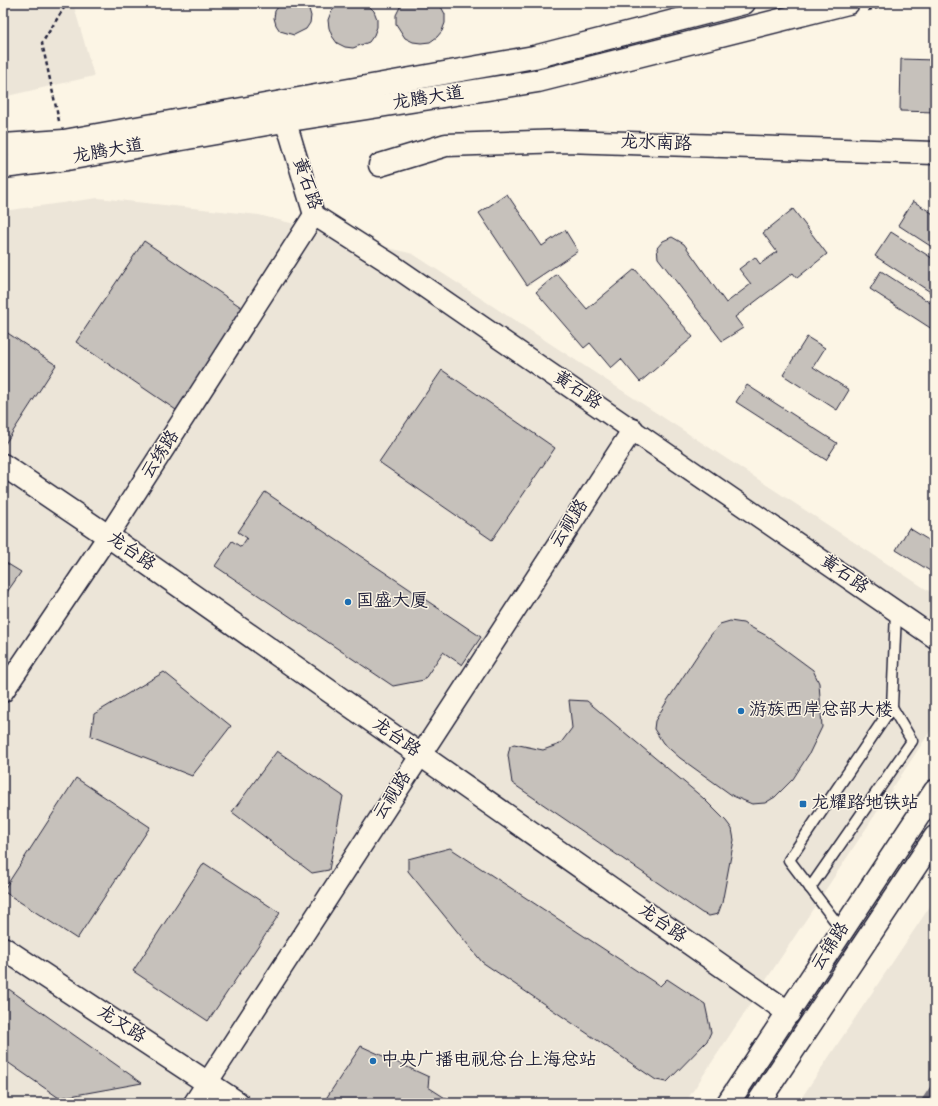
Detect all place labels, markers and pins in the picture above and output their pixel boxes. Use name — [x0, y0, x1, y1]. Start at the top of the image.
place label: 国盛大厦 — [356, 589, 428, 615]
marker: 国盛大厦 — [343, 597, 353, 607]
place label: 游族西岸总部大楼 — [749, 698, 893, 724]
marker: 游族西岸总部大楼 — [736, 706, 746, 716]
place label: 龙耀路地铁站 — [811, 791, 919, 817]
marker: 龙耀路地铁站 — [798, 799, 808, 809]
place label: 中央广播电视总台上海总站 — [381, 1048, 597, 1074]
marker: 中央广播电视总台上海总站 — [368, 1056, 378, 1066]

